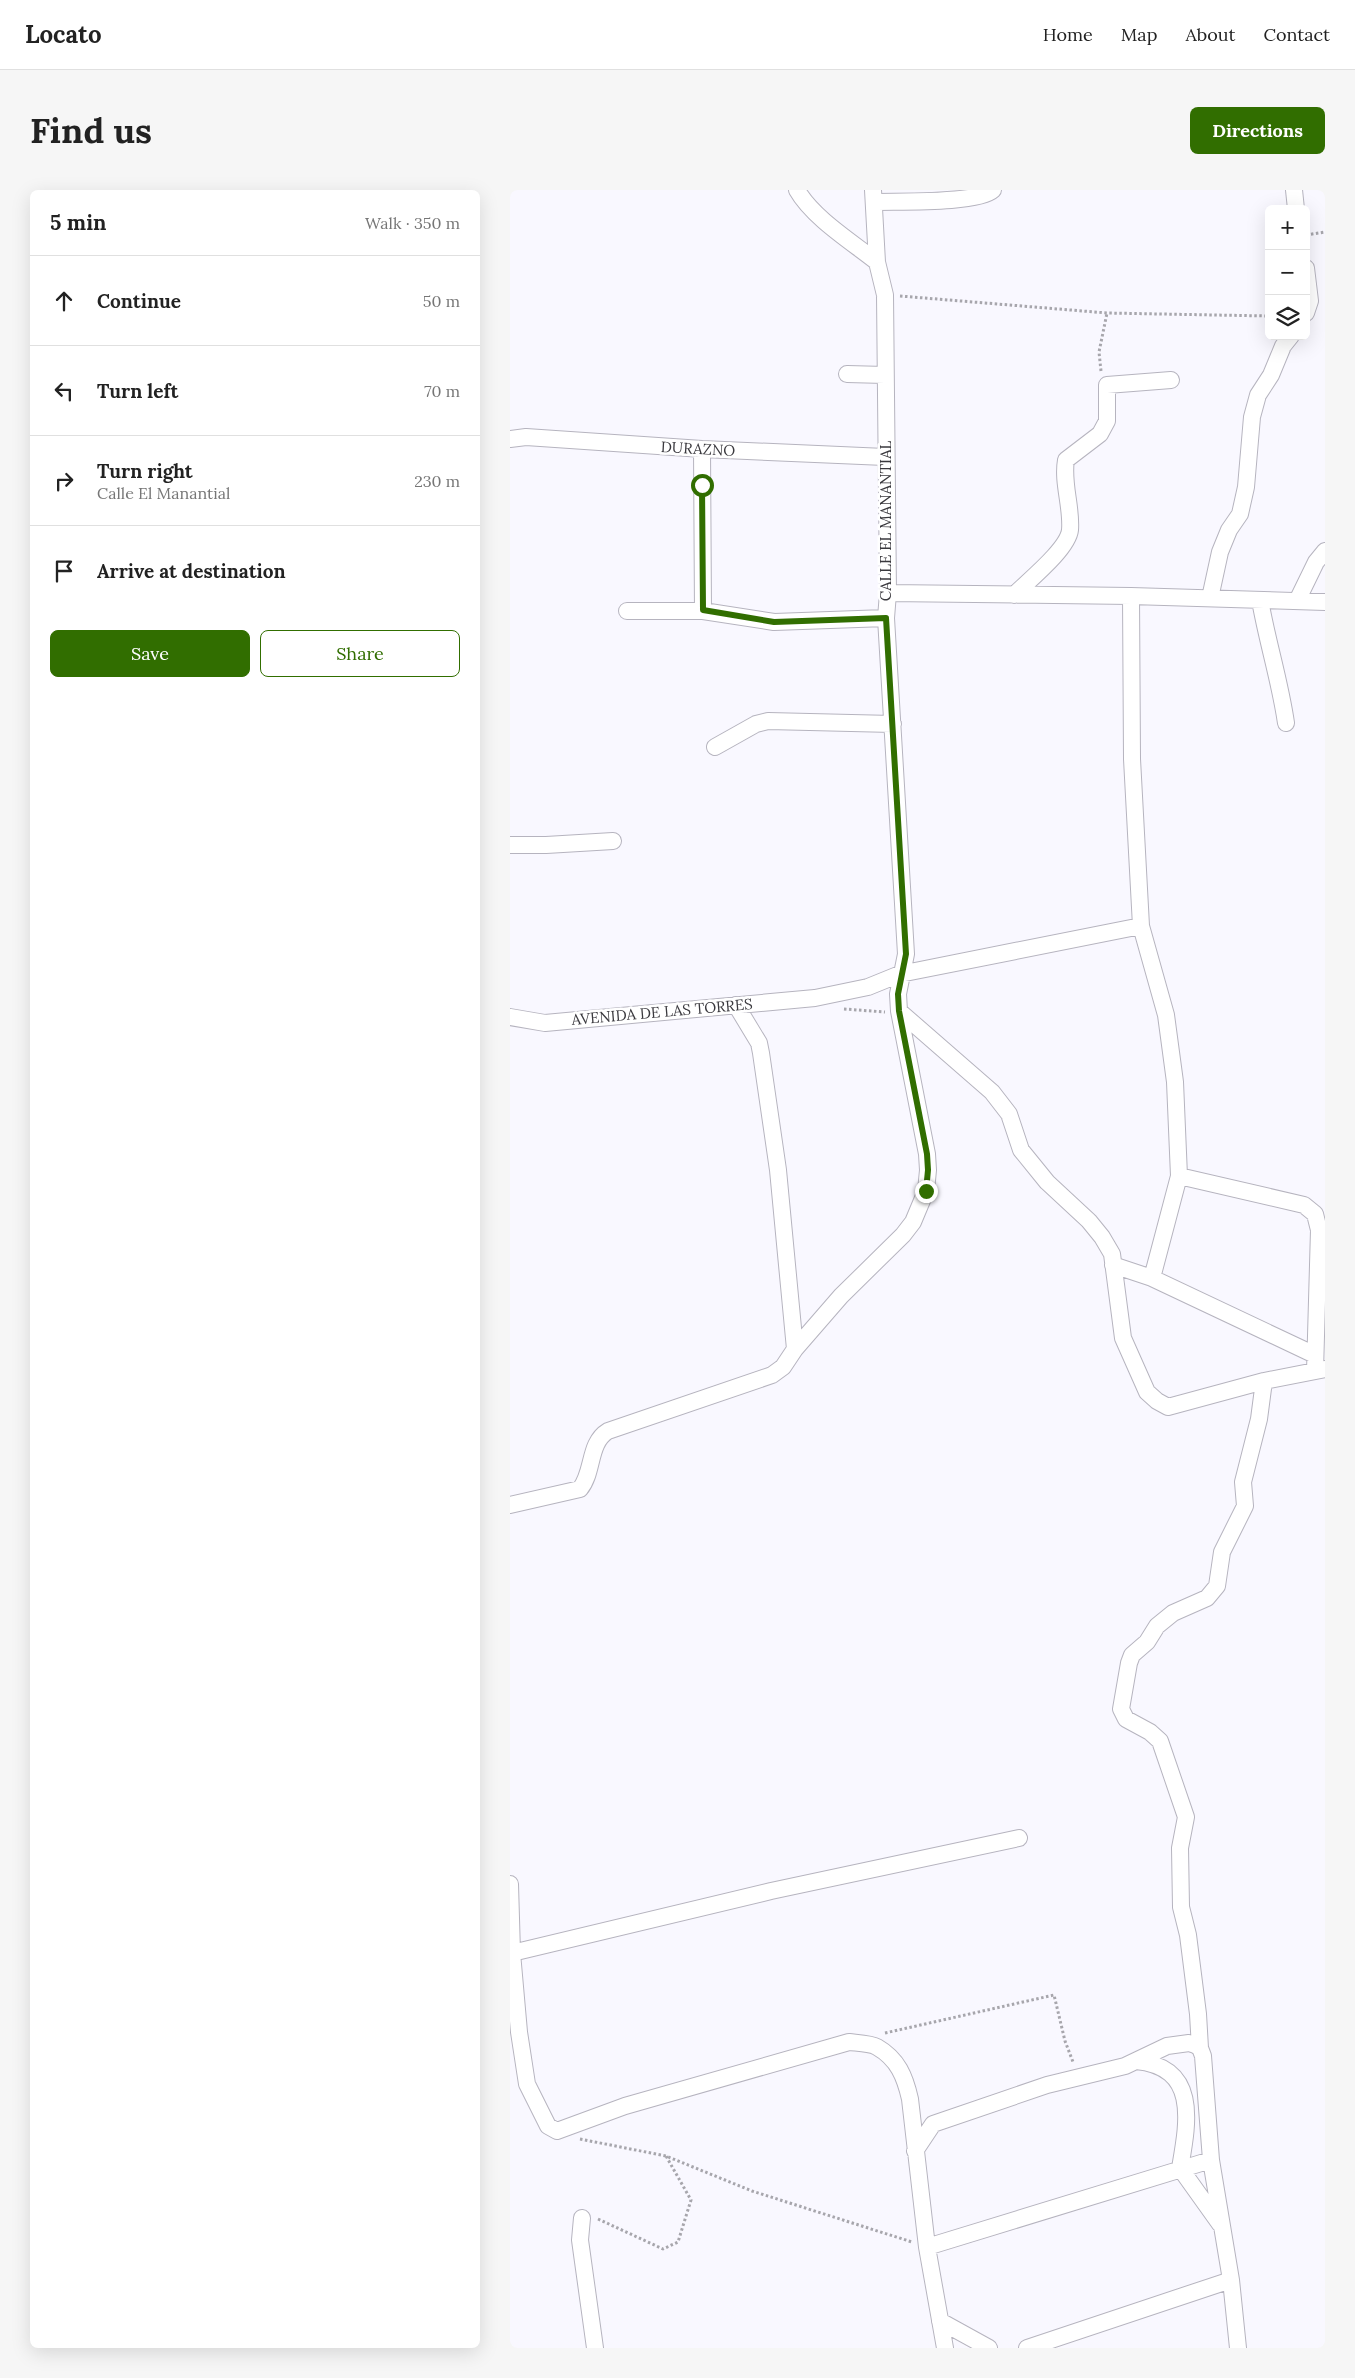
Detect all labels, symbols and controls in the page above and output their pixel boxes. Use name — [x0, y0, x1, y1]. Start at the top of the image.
text: Locato — [25, 19, 102, 50]
text: Home — [1043, 23, 1093, 46]
text: Map — [1121, 23, 1157, 46]
text: About — [1185, 23, 1235, 46]
text: Contact — [1263, 23, 1330, 46]
button: Directions — [1190, 107, 1325, 154]
text: Find us — [30, 108, 152, 153]
map controls — [1265, 205, 1310, 340]
button: + — [1265, 205, 1310, 250]
text: 5 min — [50, 209, 106, 236]
text: Walk · 350 m — [365, 213, 460, 233]
button: − — [1265, 250, 1310, 295]
icon: ahead — [50, 287, 78, 315]
text: Continue — [97, 289, 181, 313]
text: 50 m — [423, 291, 460, 311]
button: layers — [1265, 295, 1310, 340]
icon: left — [50, 377, 78, 405]
text: Turn left — [97, 379, 178, 403]
text: 70 m — [424, 381, 460, 401]
street label: DURAZNO — [660, 437, 736, 460]
street label: CALLE EL MANANTIAL — [876, 440, 895, 601]
text: Turn right — [97, 459, 193, 483]
icon: right — [50, 467, 78, 495]
text: 230 m — [414, 471, 460, 491]
route start — [691, 474, 714, 497]
text: Calle El Manantial — [97, 483, 230, 503]
icon: arrive — [50, 557, 78, 585]
text: Arrive at destination — [97, 559, 286, 583]
button: Save — [50, 630, 250, 677]
button: Share — [260, 630, 460, 677]
street label: AVENIDA DE LAS TORRES — [570, 994, 753, 1029]
route end — [915, 1180, 938, 1203]

